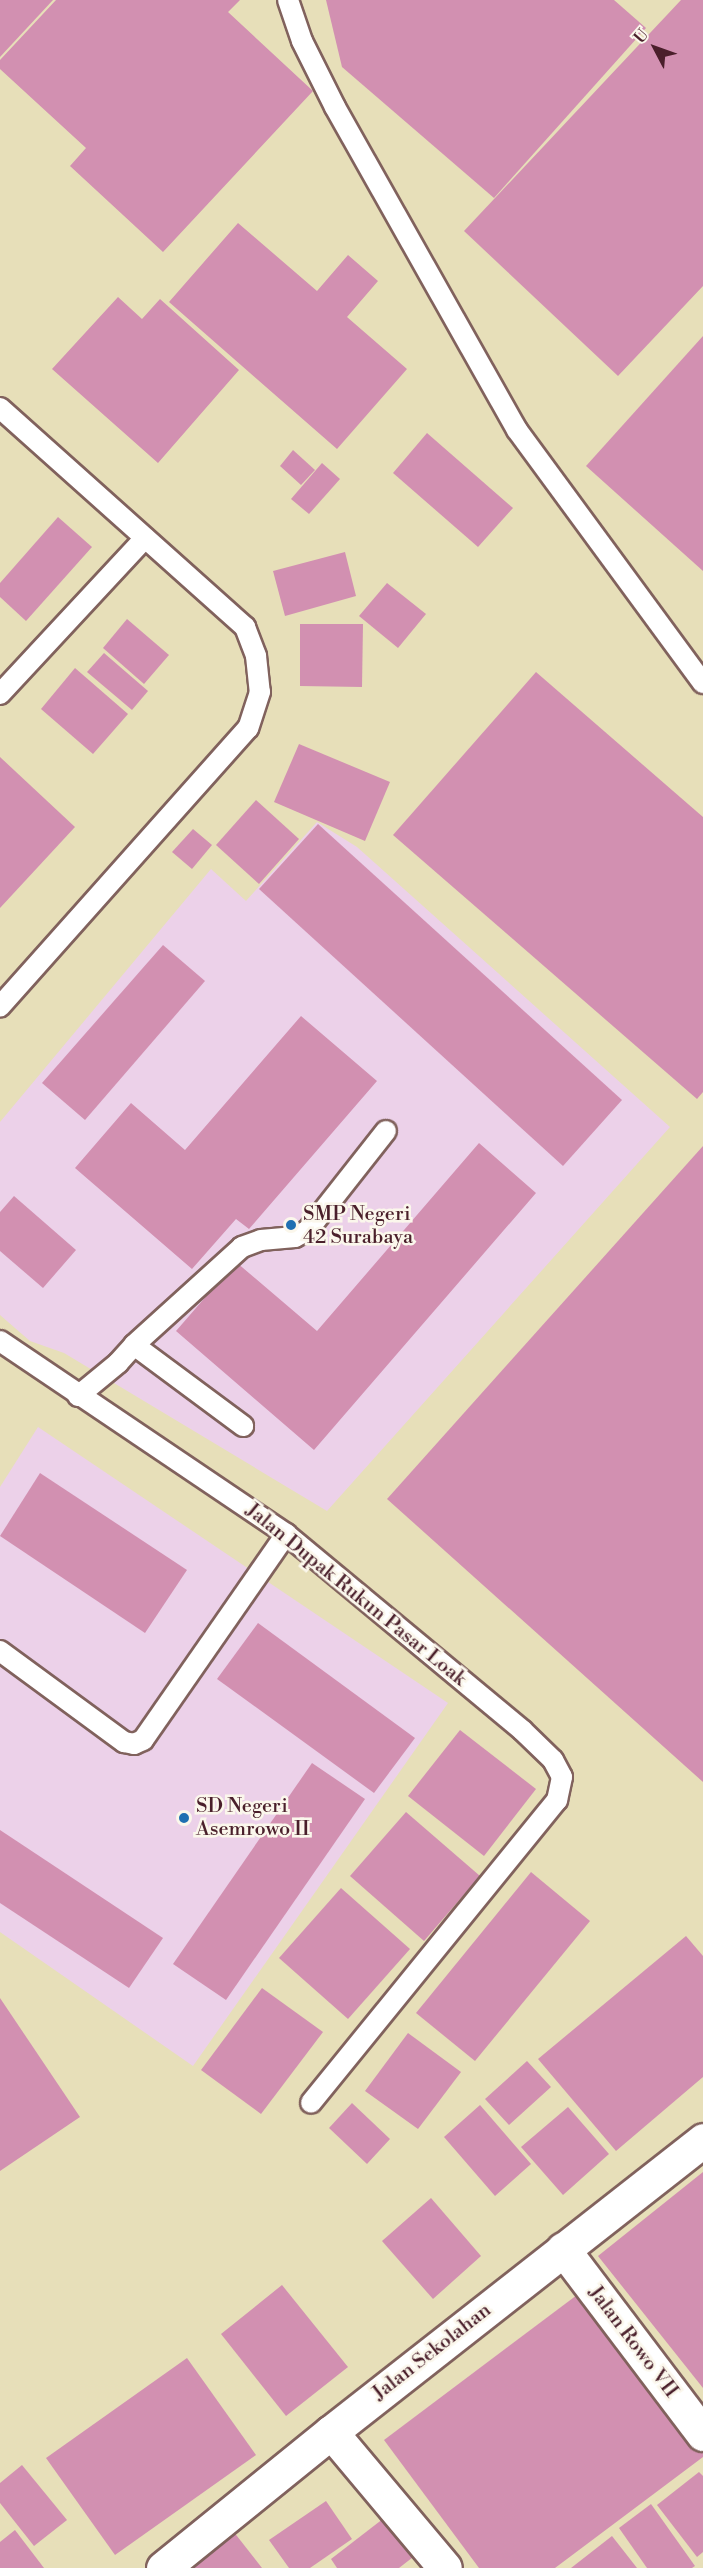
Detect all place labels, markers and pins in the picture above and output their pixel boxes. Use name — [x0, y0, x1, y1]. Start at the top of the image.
place label: SMP Negeri 42 Surabaya — [303, 1202, 413, 1249]
marker: SMP Negeri 42 Surabaya — [284, 1218, 298, 1232]
place label: SD Negeri Asemrowo II — [196, 1794, 309, 1841]
marker: SD Negeri Asemrowo II — [177, 1811, 191, 1825]

